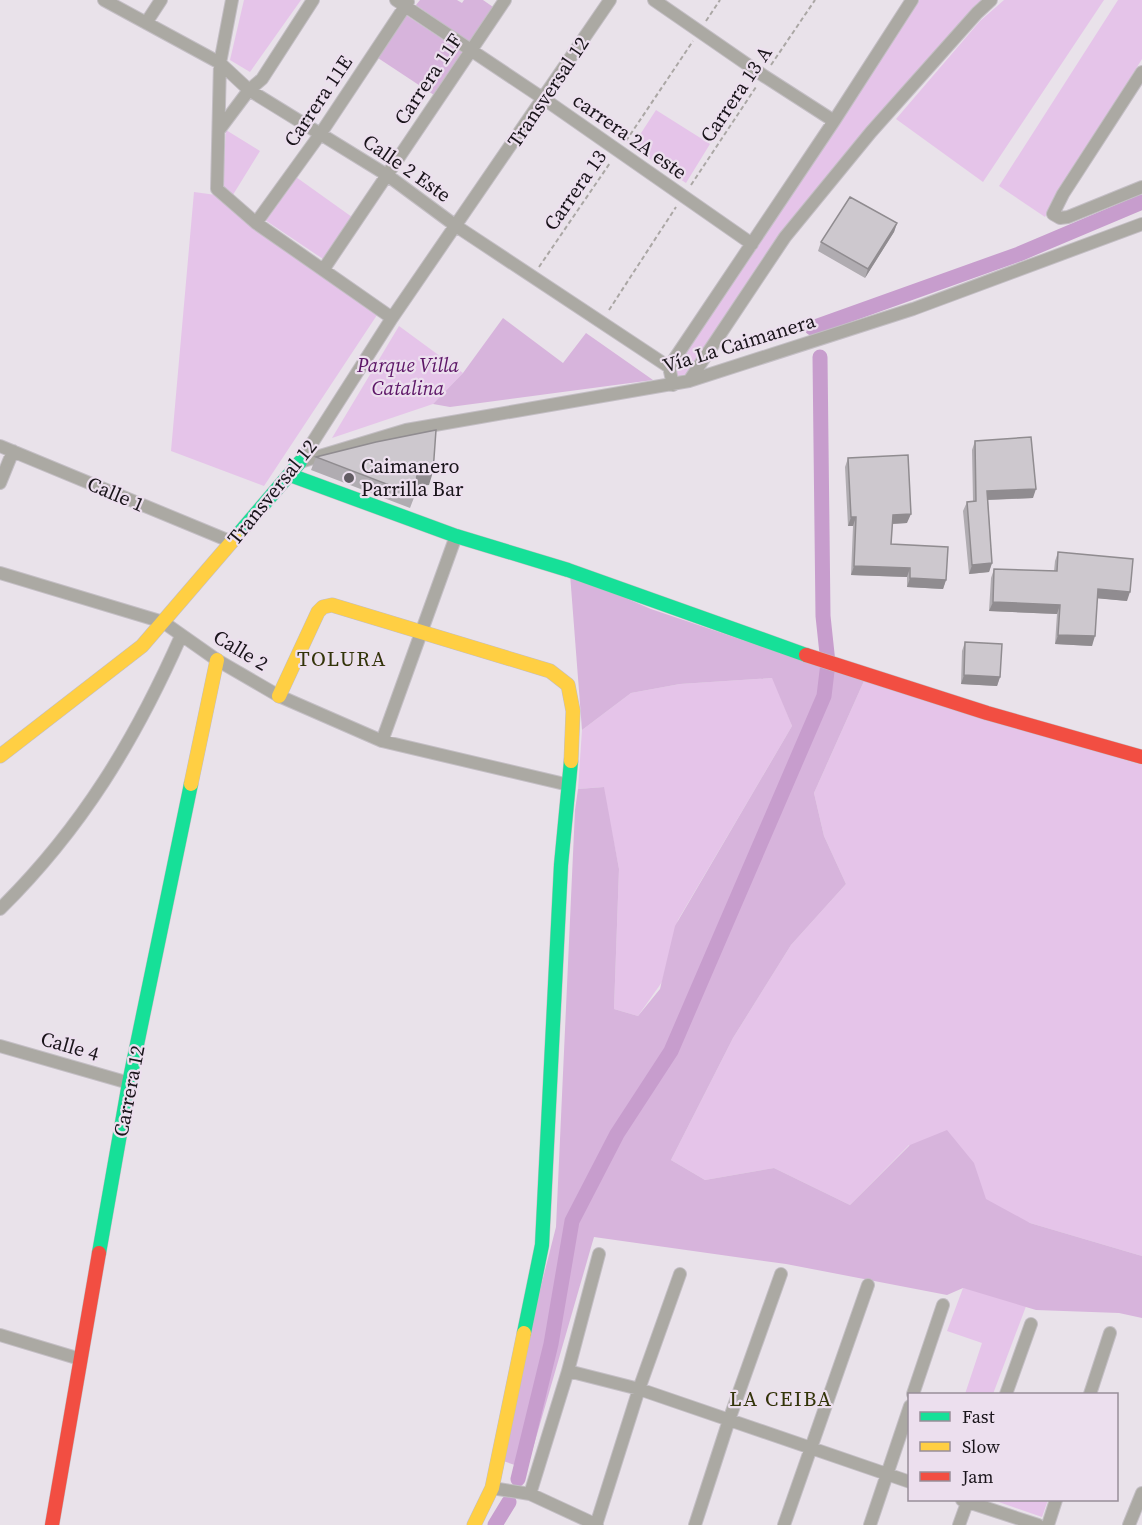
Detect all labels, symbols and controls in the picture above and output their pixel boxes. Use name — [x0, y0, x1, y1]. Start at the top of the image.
street label: Carrera 11F — [387, 28, 469, 130]
street label: Transversal 12 — [501, 31, 595, 153]
street label: Carrera 13 A — [693, 40, 779, 148]
street label: Carrera 11E — [277, 50, 359, 152]
street label: carrera 2A este — [567, 86, 693, 186]
street label: Calle 2 Este — [357, 127, 457, 209]
street label: Carrera 13 — [537, 144, 613, 236]
street label: Vía La Caimanera — [659, 306, 819, 379]
park label: Parque Villa Catalina — [356, 351, 460, 402]
street label: Transversal 12 — [221, 433, 323, 551]
place label: Caimanero Parrilla Bar — [361, 452, 464, 503]
street label: Calle 1 — [83, 469, 149, 519]
marker: Caimanero Parrilla Bar — [342, 471, 356, 485]
street label: Calle 2 — [208, 623, 274, 677]
district label: TOLURA — [297, 644, 387, 673]
street label: Calle 4 — [37, 1024, 103, 1068]
street label: Carrera 12 — [106, 1043, 152, 1139]
district label: LA CEIBA — [729, 1384, 833, 1413]
legend — [908, 1393, 1118, 1501]
text: Fast — [962, 1404, 995, 1429]
text: Slow — [962, 1434, 1000, 1459]
text: Jam — [961, 1464, 994, 1489]

